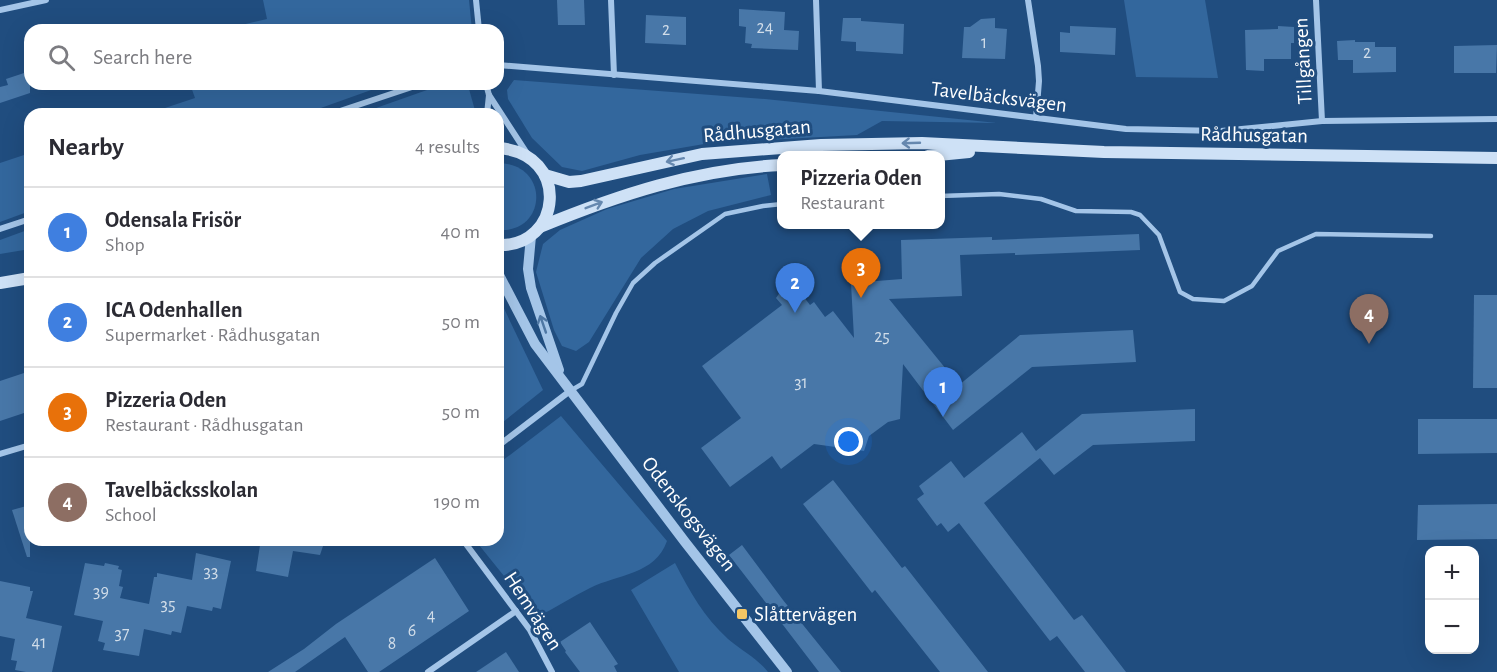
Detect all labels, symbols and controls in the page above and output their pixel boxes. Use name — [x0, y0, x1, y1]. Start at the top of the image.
street label: Tillgången — [1290, 17, 1316, 105]
house number: 24 — [757, 19, 774, 37]
house number: 2 — [662, 21, 670, 39]
search box — [24, 24, 504, 90]
house number: 1 — [981, 34, 987, 52]
icon: search — [45, 41, 78, 74]
house number: 2 — [1363, 44, 1371, 62]
text: Search here — [93, 46, 192, 68]
street label: Tavelbäcksvägen — [930, 78, 1068, 116]
street label: Rådhusgatan — [702, 116, 812, 146]
street label: Rådhusgatan — [1200, 124, 1308, 146]
text: Nearby — [48, 134, 124, 160]
text: 4 results — [415, 137, 480, 157]
one-way arrow — [901, 138, 921, 149]
popup — [777, 151, 945, 229]
one-way arrow — [666, 155, 685, 167]
text: Pizzeria Oden — [800, 167, 922, 189]
text: Restaurant — [800, 193, 885, 213]
one-way arrow — [584, 199, 603, 210]
text: Odensala Frisör — [105, 209, 241, 231]
text: 1 — [64, 222, 71, 242]
text: 40 m — [441, 222, 480, 242]
text: Shop — [105, 235, 145, 255]
pin: 3 — [842, 248, 880, 298]
pin: 2 — [776, 264, 814, 313]
pin: 4 — [1350, 294, 1388, 344]
text: ICA Odenhallen — [105, 299, 243, 321]
text: 2 — [63, 312, 72, 332]
text: 50 m — [442, 312, 480, 332]
one-way arrow — [537, 315, 548, 334]
text: Supermarket · Rådhusgatan — [105, 325, 320, 345]
house number: 25 — [874, 328, 890, 346]
pin: 1 — [924, 368, 962, 417]
house number: 31 — [794, 374, 808, 392]
text: Pizzeria Oden — [105, 389, 227, 411]
text: 3 — [63, 402, 72, 422]
text: 50 m — [442, 402, 480, 422]
text: Restaurant · Rådhusgatan — [105, 415, 304, 435]
your location — [834, 427, 863, 456]
street label: Odenskogsvägen — [638, 453, 740, 575]
text: Tavelbäcksskolan — [105, 479, 258, 501]
text: 4 — [62, 492, 73, 512]
text: 190 m — [434, 492, 480, 512]
text: School — [105, 505, 157, 525]
map controls — [1425, 546, 1479, 654]
button: + — [1425, 546, 1479, 600]
house number: 33 — [204, 563, 218, 581]
street label: Hemvägen — [500, 568, 566, 654]
house number: 39 — [93, 583, 109, 601]
house number: 35 — [161, 596, 175, 614]
button: − — [1425, 600, 1479, 654]
place label: Slåttervägen — [754, 604, 857, 625]
house number: 4 — [427, 607, 436, 625]
marker: Slåttervägen — [735, 607, 749, 621]
house number: 6 — [408, 622, 416, 640]
house number: 37 — [115, 625, 129, 643]
house number: 41 — [32, 634, 46, 652]
house number: 8 — [388, 635, 396, 653]

